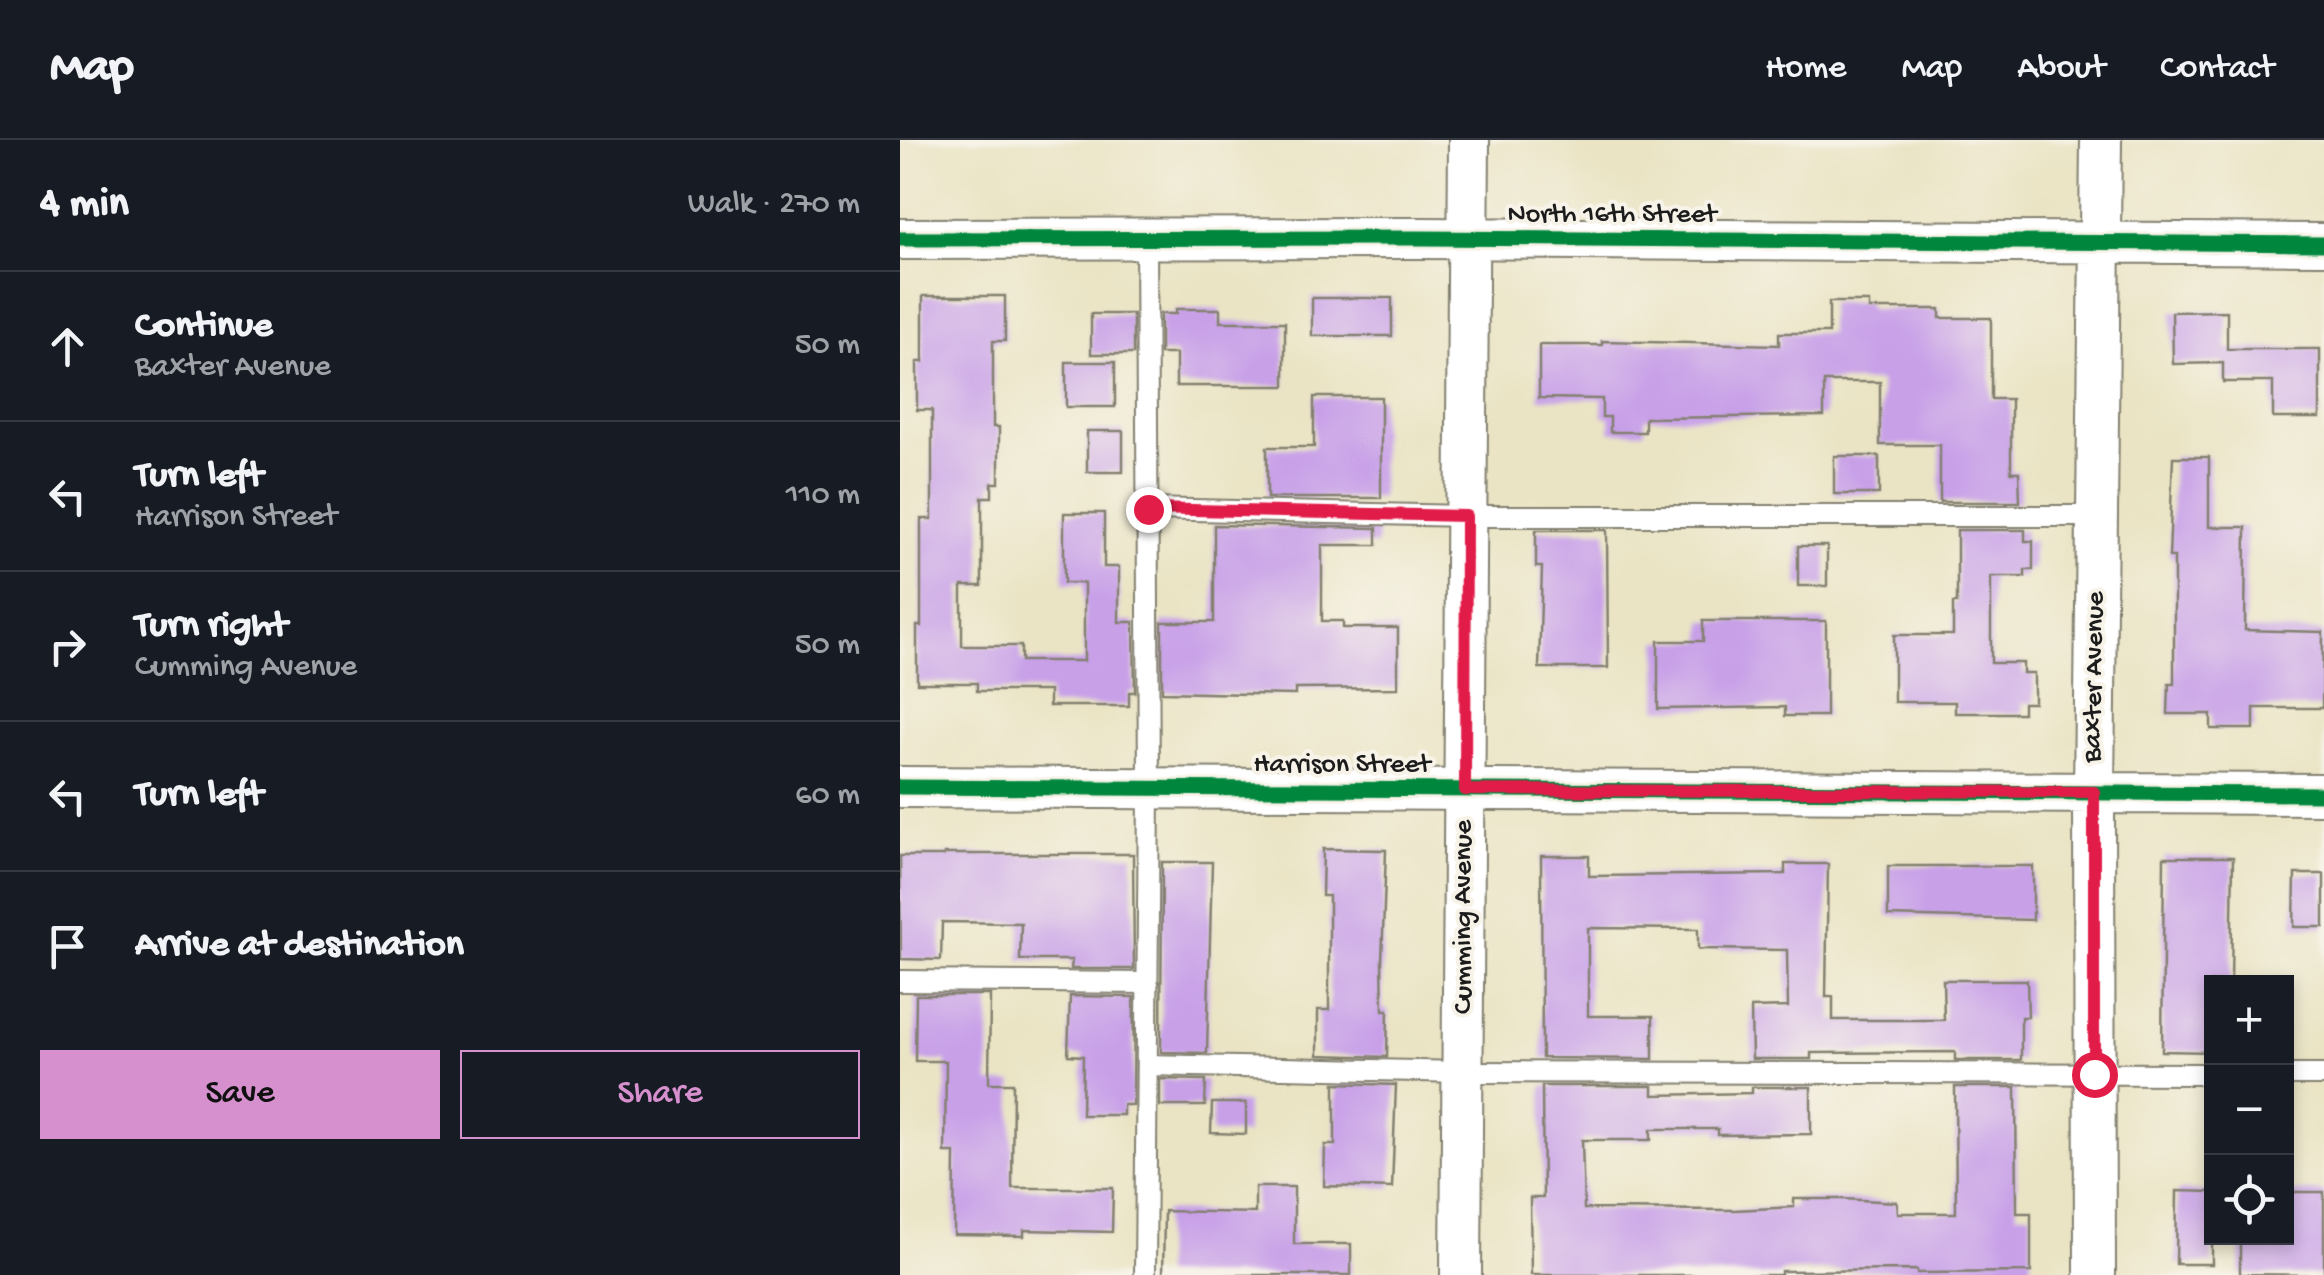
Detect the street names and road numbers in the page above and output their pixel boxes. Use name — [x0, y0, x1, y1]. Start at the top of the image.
street label: North 16th Street — [1507, 199, 1719, 232]
street label: Baxter Avenue — [2077, 591, 2113, 764]
street label: Harrison Street — [1254, 749, 1433, 782]
street label: Cumming Avenue — [1448, 819, 1481, 1014]

